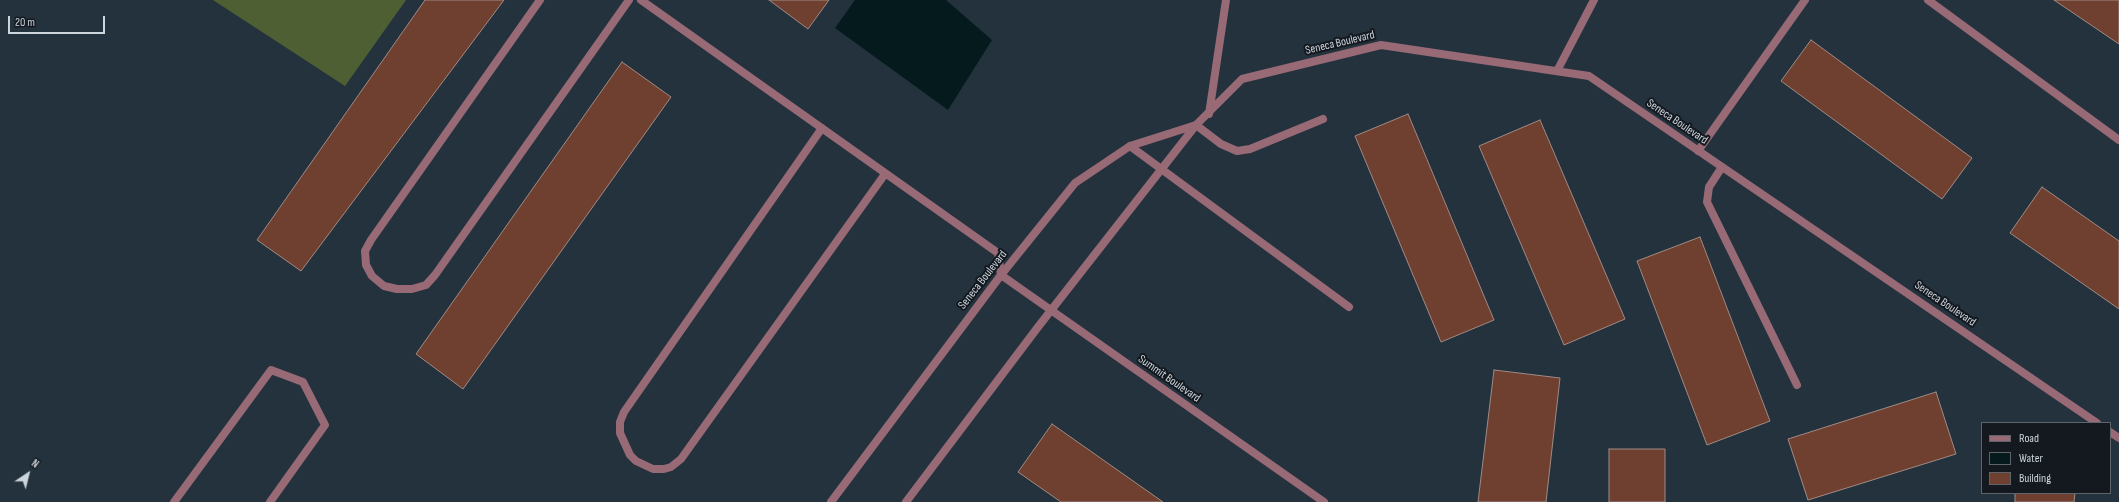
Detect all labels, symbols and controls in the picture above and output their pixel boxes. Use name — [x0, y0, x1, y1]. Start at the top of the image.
scale bar — [10, 8, 107, 34]
text: 20 m — [15, 15, 35, 30]
street label: Seneca Boulevard — [1304, 28, 1376, 58]
street label: Seneca Boulevard — [1644, 96, 1710, 148]
street label: Seneca Boulevard — [956, 248, 1010, 312]
street label: Seneca Boulevard — [1912, 278, 1978, 330]
street label: Summit Boulevard — [1135, 352, 1203, 406]
legend — [1981, 422, 2111, 494]
text: Road — [2019, 431, 2039, 446]
text: Water — [2019, 451, 2043, 466]
north arrow — [8, 454, 48, 494]
text: N — [29, 457, 41, 471]
text: Building — [2019, 471, 2051, 486]

